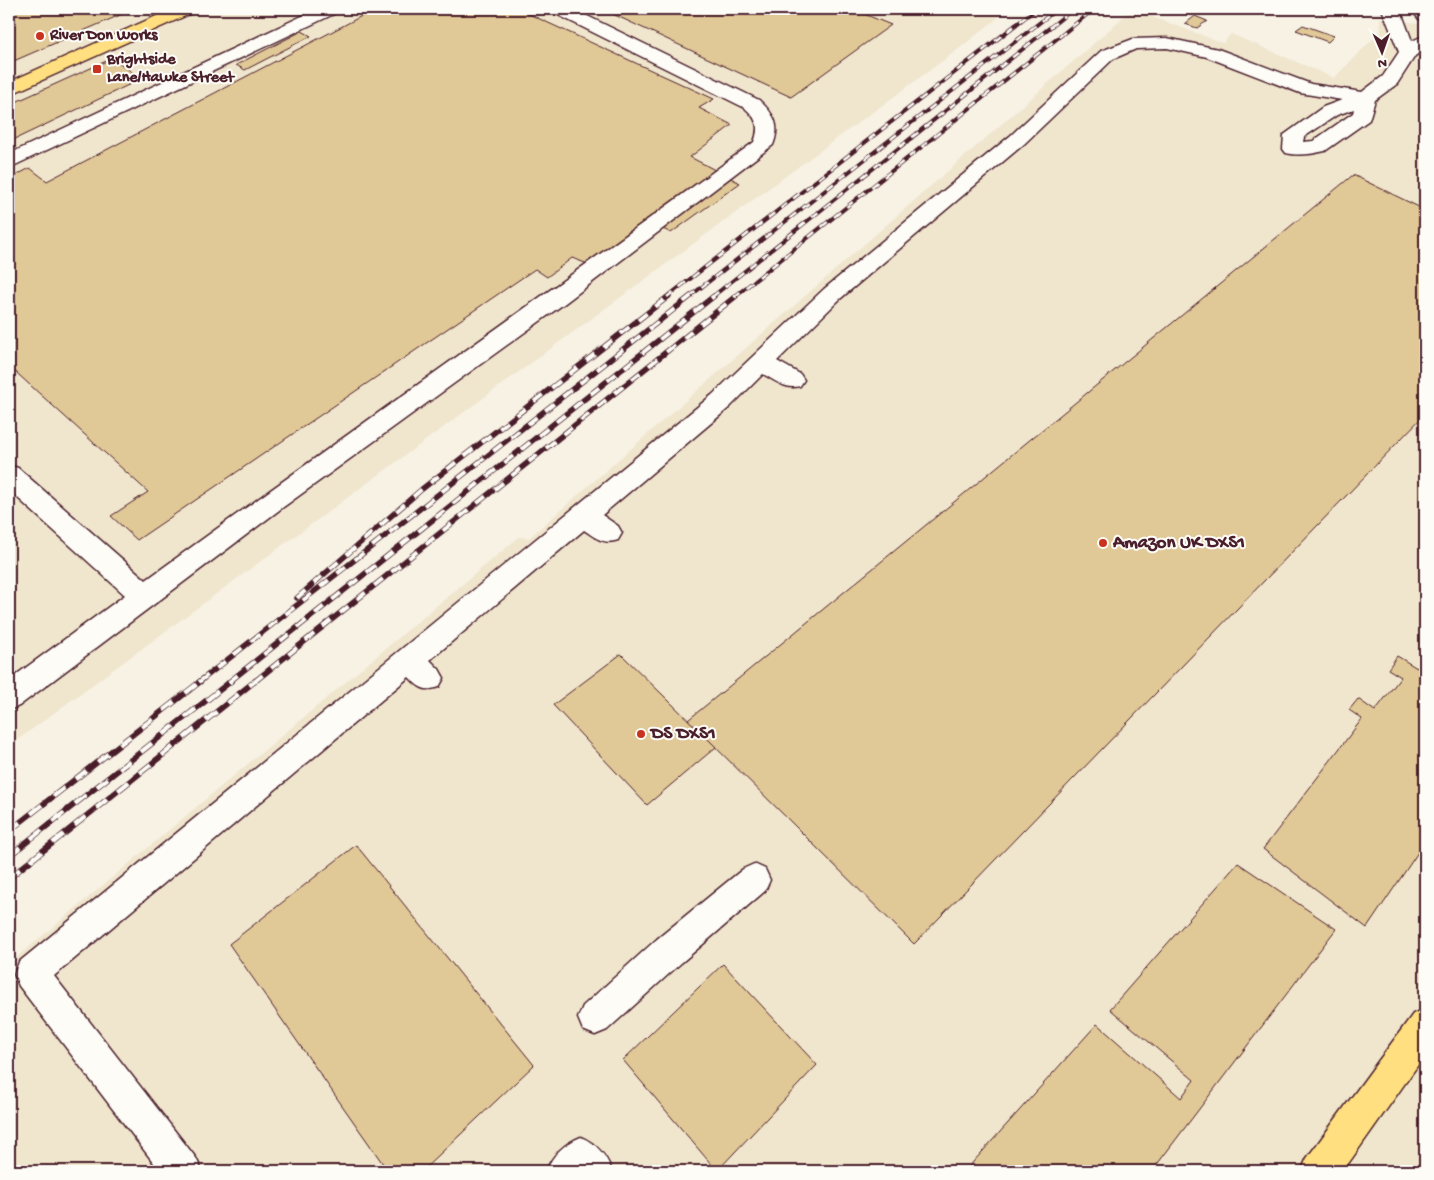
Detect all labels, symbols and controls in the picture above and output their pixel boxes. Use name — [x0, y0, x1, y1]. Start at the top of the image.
place label: River Don Works — [49, 27, 158, 46]
north arrow — [1356, 28, 1406, 78]
marker: River Don Works — [34, 30, 46, 42]
place label: Brightside Lane/Hawke Street — [106, 51, 235, 88]
text: N — [1378, 54, 1387, 71]
marker: Brightside Lane/Hawke Street — [91, 63, 103, 75]
place label: Amazon UK DXS1 — [1112, 532, 1245, 555]
marker: Amazon UK DXS1 — [1097, 537, 1109, 549]
place label: DS DXS1 — [649, 723, 716, 746]
marker: DS DXS1 — [635, 728, 647, 740]

